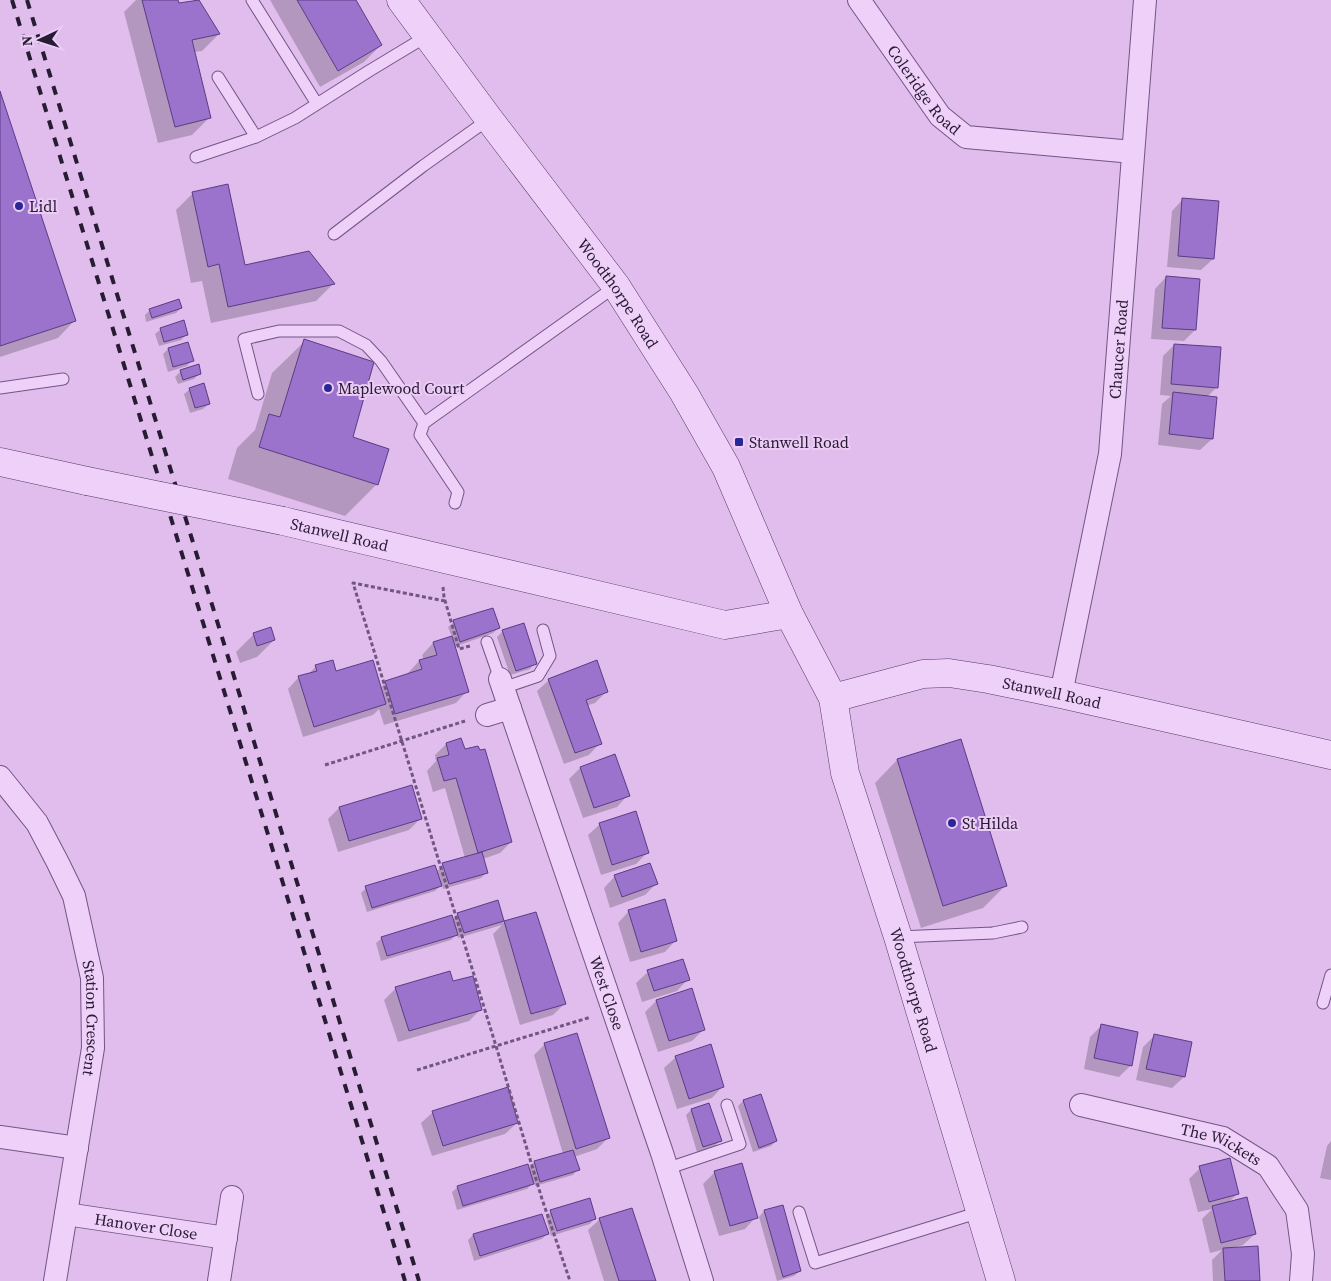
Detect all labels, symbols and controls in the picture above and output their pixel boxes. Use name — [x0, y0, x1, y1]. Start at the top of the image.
north arrow — [15, 15, 65, 65]
text: N — [17, 35, 37, 47]
street label: Coleridge Road — [882, 40, 965, 139]
place label: Lidl — [29, 195, 57, 217]
marker: Lidl — [13, 200, 25, 212]
street label: Woodthorpe Road — [573, 234, 664, 352]
street label: Chaucer Road — [1103, 299, 1133, 400]
place label: Maplewood Court — [338, 377, 465, 399]
marker: Maplewood Court — [322, 382, 334, 394]
place label: Stanwell Road — [749, 431, 849, 453]
marker: Stanwell Road — [733, 436, 745, 448]
street label: Stanwell Road — [288, 512, 391, 556]
street label: Stanwell Road — [1001, 671, 1103, 714]
place label: St Hilda — [962, 812, 1019, 834]
marker: St Hilda — [946, 817, 958, 829]
street label: Woodthorpe Road — [885, 925, 943, 1055]
street label: West Close — [584, 953, 630, 1033]
street label: Station Crescent — [77, 958, 104, 1078]
street label: The Wickets — [1178, 1117, 1266, 1170]
street label: Hanover Close — [93, 1207, 199, 1245]

